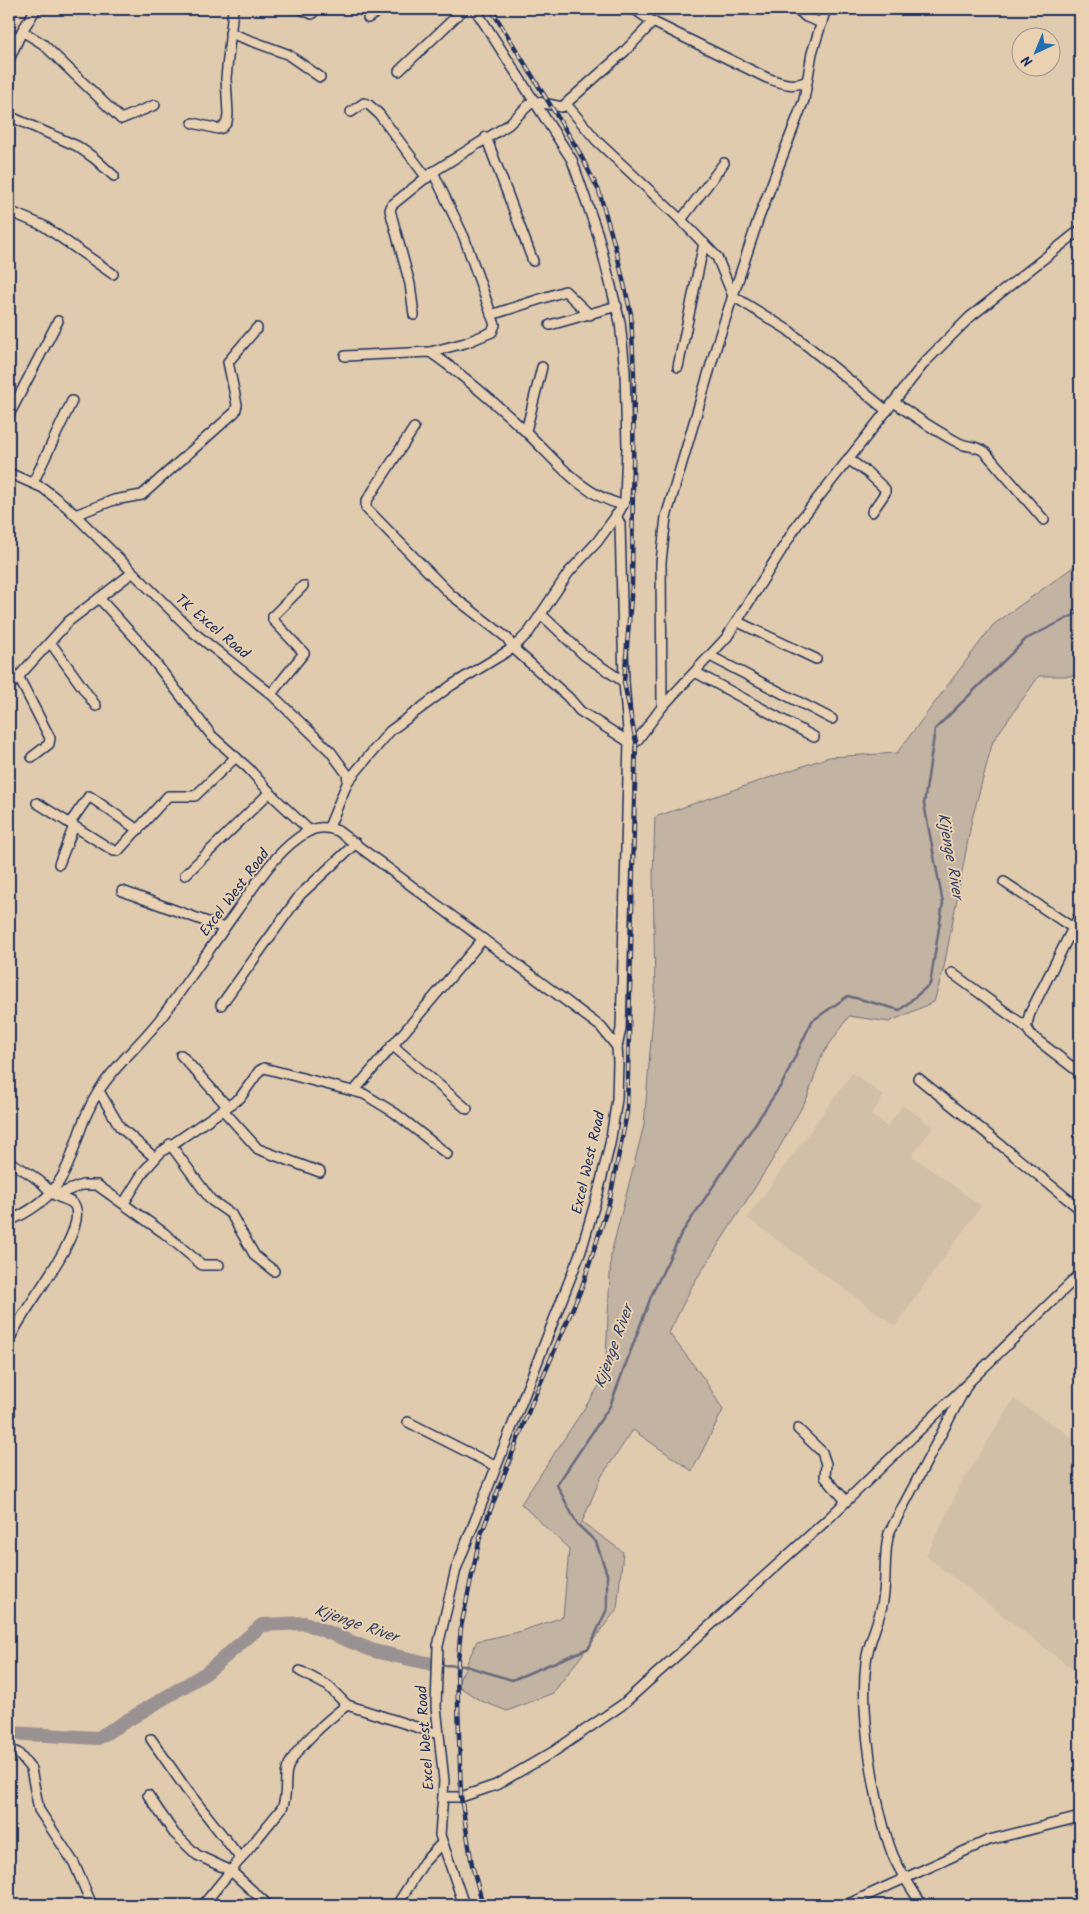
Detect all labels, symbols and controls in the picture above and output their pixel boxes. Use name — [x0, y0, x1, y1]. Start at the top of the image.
north arrow — [1012, 28, 1062, 78]
text: N — [1017, 50, 1038, 72]
street label: TK Excel Road — [169, 588, 255, 666]
water label: Kijenge River — [930, 811, 970, 904]
street label: Excel West Road — [194, 843, 277, 942]
street label: Excel West Road — [565, 1109, 613, 1217]
water label: Kijenge River — [587, 1299, 642, 1392]
water label: Kijenge River — [311, 1598, 405, 1651]
street label: Excel West Road — [410, 1684, 442, 1791]

